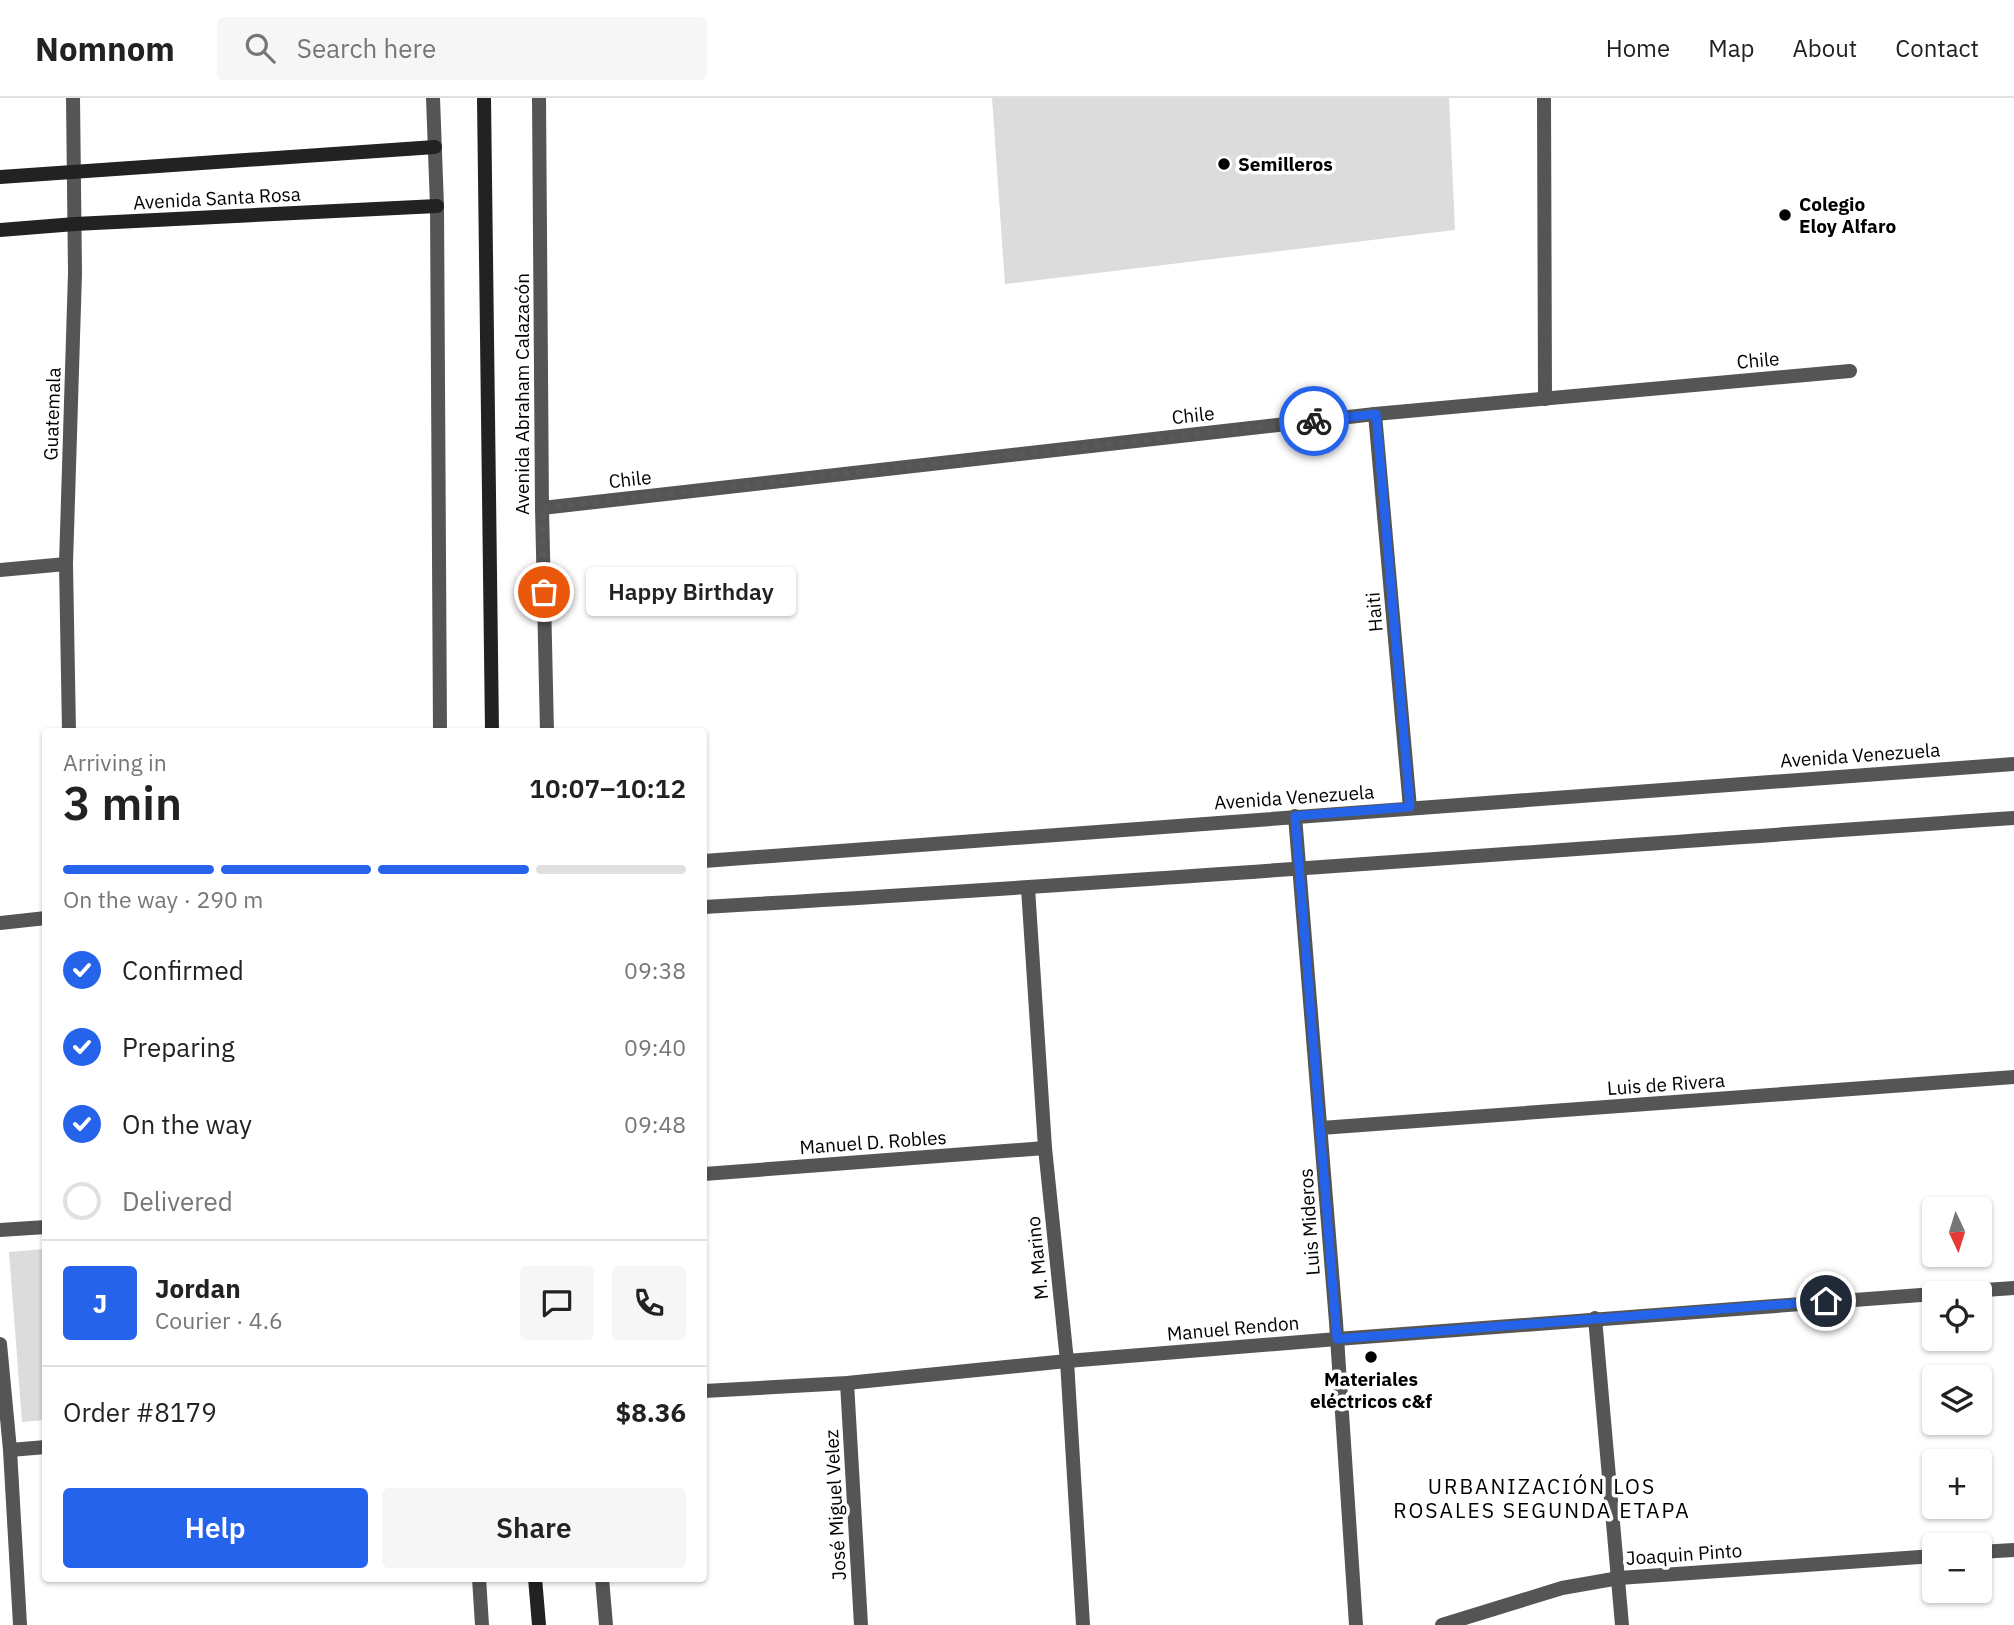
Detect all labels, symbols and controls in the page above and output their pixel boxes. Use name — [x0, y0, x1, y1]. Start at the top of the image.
search box — [217, 17, 707, 80]
text: Nomnom — [35, 27, 175, 70]
icon: search — [241, 29, 279, 67]
text: Search here — [297, 31, 436, 65]
text: Home — [1606, 32, 1670, 64]
text: Map — [1708, 32, 1754, 64]
text: About — [1792, 32, 1857, 64]
text: Contact — [1895, 32, 1979, 64]
place label: Semilleros — [1238, 152, 1333, 176]
marker: Semilleros — [1216, 156, 1232, 172]
street label: Avenida Santa Rosa — [133, 182, 301, 214]
place label: Colegio Eloy Alfaro — [1799, 192, 1896, 238]
marker: Colegio Eloy Alfaro — [1777, 207, 1793, 223]
street label: Avenida Abraham Calazacón — [510, 273, 534, 515]
street label: Chile — [1736, 346, 1780, 374]
street label: Guatemala — [38, 367, 66, 461]
courier — [1279, 386, 1349, 456]
street label: Chile — [1170, 401, 1216, 429]
icon: bike — [1295, 402, 1333, 440]
street label: Chile — [607, 465, 653, 493]
pin — [514, 562, 574, 622]
callout: Happy Birthday — [586, 568, 796, 616]
icon: bag — [525, 573, 563, 611]
text: Happy Birthday — [608, 576, 774, 606]
street label: Haiti — [1360, 591, 1388, 633]
street label: Avenida Venezuela — [1779, 737, 1941, 773]
text: Arriving in — [63, 747, 167, 777]
text: 10:07–10:12 — [529, 771, 686, 805]
text: 3 min — [63, 773, 182, 833]
street label: Avenida Venezuela — [1213, 779, 1375, 815]
text: On the way · 290 m — [63, 884, 263, 914]
icon: check — [63, 951, 101, 989]
text: Confirmed — [122, 953, 244, 987]
text: 09:38 — [624, 955, 686, 985]
icon: check — [63, 1028, 101, 1066]
text: Preparing — [122, 1030, 235, 1064]
text: 09:40 — [624, 1032, 686, 1062]
street label: Luis de Rivera — [1606, 1068, 1726, 1100]
icon: check — [63, 1105, 101, 1143]
text: On the way — [122, 1107, 252, 1141]
text: 09:48 — [624, 1109, 686, 1139]
street label: Manuel D. Robles — [799, 1125, 947, 1159]
street label: Luis Mideros — [1293, 1168, 1325, 1276]
text: Delivered — [122, 1184, 233, 1218]
north arrow — [1922, 1197, 1992, 1267]
map controls — [1922, 1197, 1992, 1603]
street label: M. Marino — [1021, 1215, 1053, 1301]
button: chat — [520, 1266, 594, 1340]
button: phone — [612, 1266, 686, 1340]
text: Jordan — [155, 1271, 241, 1305]
pin — [1796, 1271, 1856, 1331]
button: locate — [1922, 1281, 1992, 1351]
icon: home — [1807, 1282, 1845, 1320]
text: J — [93, 1286, 107, 1320]
text: Courier · 4.6 — [155, 1305, 283, 1335]
street label: Manuel Rendon — [1166, 1310, 1300, 1346]
marker: Materiales eléctricos c&f — [1363, 1349, 1379, 1365]
button: layers — [1922, 1365, 1992, 1435]
place label: Materiales eléctricos c&f — [1310, 1367, 1432, 1413]
text: Order #8179 — [63, 1395, 217, 1429]
text: $8.36 — [616, 1395, 686, 1429]
street label: José Miguel Velez — [819, 1429, 851, 1581]
button: + — [1922, 1449, 1992, 1519]
district label: URBANIZACIÓN LOS ROSALES SEGUNDA ETAPA — [1393, 1472, 1691, 1524]
button: Help — [63, 1488, 368, 1568]
button: Share — [382, 1488, 686, 1568]
button: − — [1922, 1533, 1992, 1603]
street label: Joaquin Pinto — [1625, 1538, 1743, 1570]

